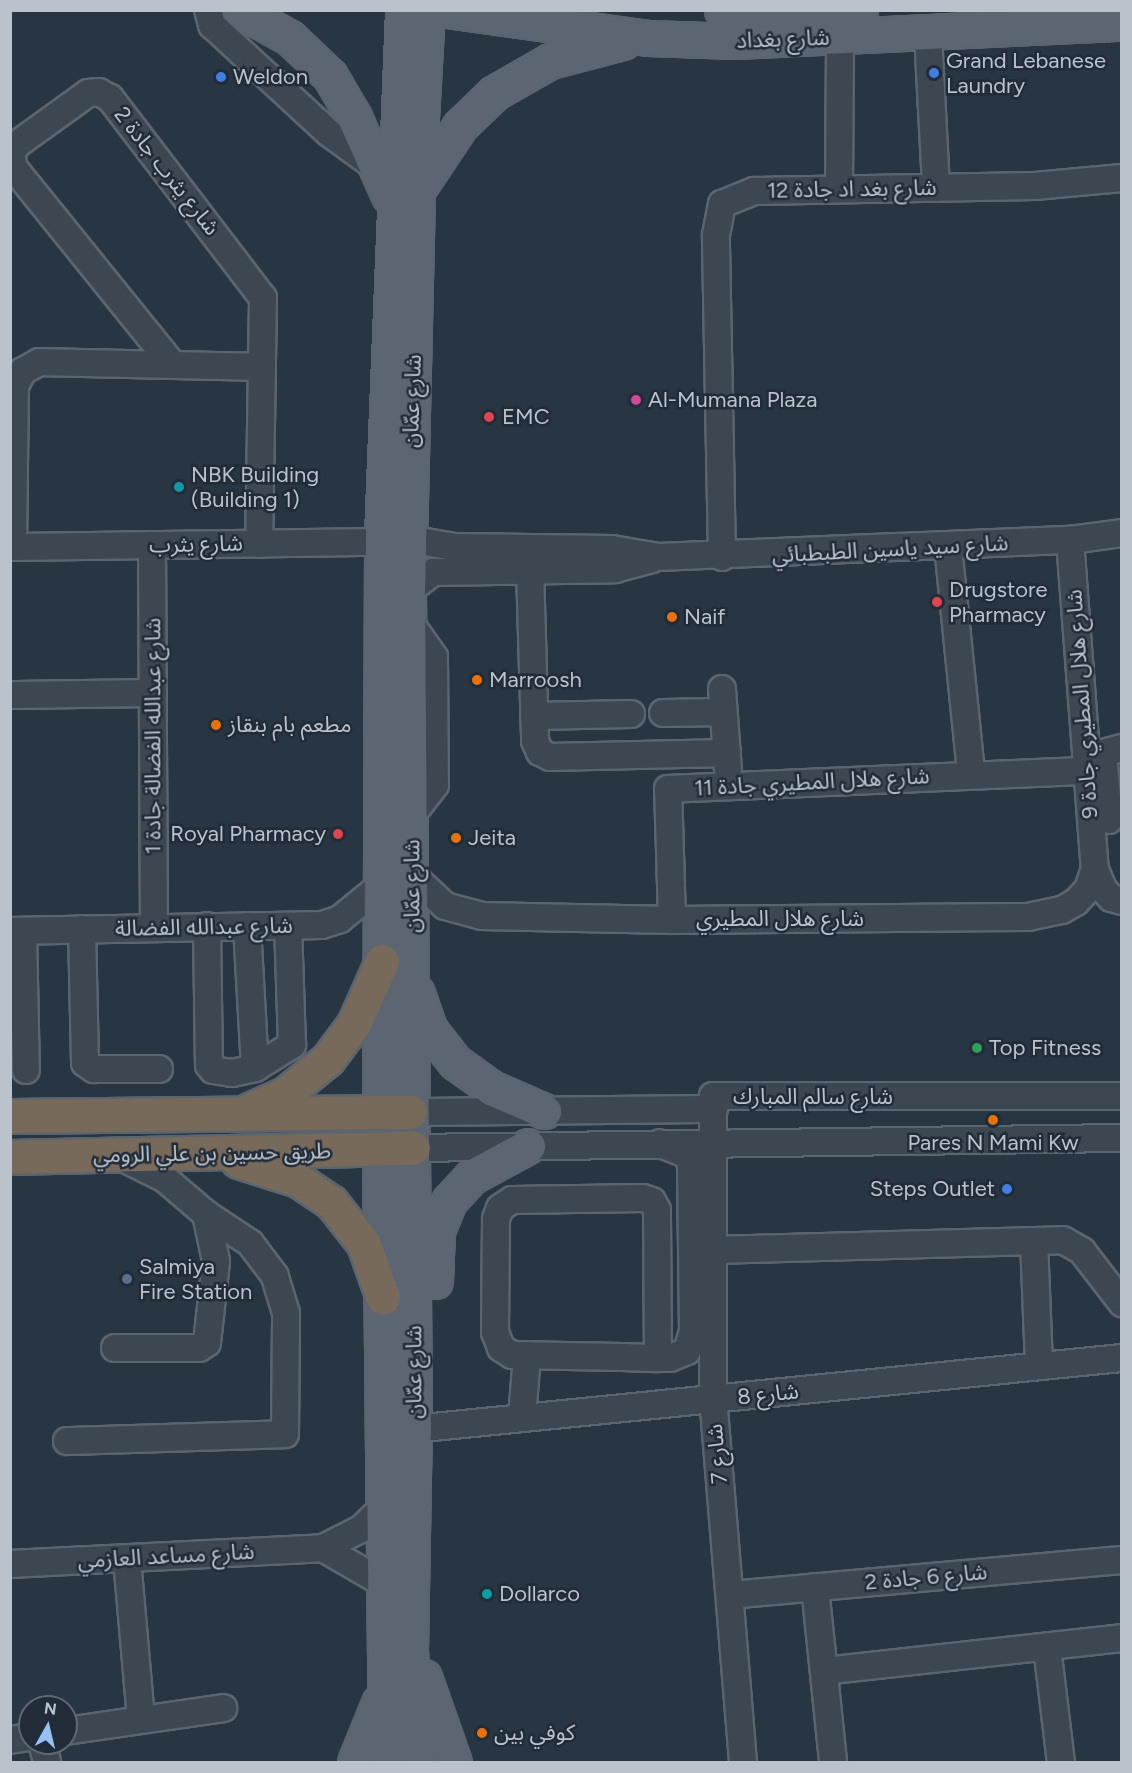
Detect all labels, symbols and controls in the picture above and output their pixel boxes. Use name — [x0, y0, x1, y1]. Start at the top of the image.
street label: شارع بغداد — [736, 24, 830, 54]
place label: Grand Lebanese Laundry — [946, 47, 1106, 98]
place label: Weldon — [233, 64, 308, 90]
marker: Grand Lebanese Laundry — [927, 66, 941, 80]
marker: Weldon — [214, 70, 228, 84]
street label: شارع يثرب جادة 2 — [109, 102, 225, 240]
street label: شارع بغد اد جادة 12 — [767, 174, 937, 204]
street label: شارع عمّان — [397, 354, 427, 448]
place label: Al-Mumana Plaza — [648, 387, 817, 413]
marker: Al-Mumana Plaza — [629, 393, 643, 407]
place label: EMC — [502, 404, 549, 430]
marker: EMC — [480, 408, 498, 426]
place label: NBK Building (Building 1) — [191, 461, 319, 512]
marker: NBK Building (Building 1) — [172, 480, 186, 494]
street label: شارع يثرب — [149, 530, 243, 558]
street label: شارع سيد ياسين الطبطبائي — [771, 530, 1009, 568]
place label: Drugstore Pharmacy — [949, 576, 1047, 628]
street label: شارع هلال المطيري جادة 9 — [1061, 588, 1103, 820]
marker: Drugstore Pharmacy — [930, 595, 944, 609]
place label: Naif — [684, 604, 725, 630]
marker: Naif — [665, 610, 679, 624]
street label: شارع عبدالله الفضالة جادة 1 — [140, 618, 166, 854]
place label: Marroosh — [489, 667, 582, 693]
marker: Marroosh — [470, 673, 484, 687]
place label: مطعم بام بنقاز — [228, 712, 352, 738]
marker: مطعم بام بنقاز — [209, 718, 223, 732]
street label: شارع هلال المطيري جادة 11 — [694, 763, 930, 801]
place label: Royal Pharmacy — [170, 821, 326, 847]
place label: Jeita — [468, 825, 516, 851]
marker: Royal Pharmacy — [331, 827, 345, 841]
marker: Jeita — [449, 831, 463, 845]
street label: شارع عمّان — [399, 839, 425, 933]
street label: شارع هلال المطيري — [696, 906, 864, 932]
street label: شارع عبدالله الفضالة — [115, 912, 293, 942]
place label: Top Fitness — [989, 1035, 1101, 1061]
marker: Top Fitness — [970, 1041, 984, 1055]
street label: شارع سالم المبارك — [733, 1084, 893, 1110]
marker: Pares N Mami Kw — [986, 1113, 1000, 1127]
place label: Pares N Mami Kw — [908, 1130, 1078, 1156]
street label: طريق حسين بن علي الرومي — [93, 1138, 331, 1168]
place label: Steps Outlet — [870, 1176, 995, 1202]
marker: Steps Outlet — [1000, 1182, 1014, 1196]
place label: Salmiya Fire Station — [139, 1253, 252, 1304]
marker: Salmiya Fire Station — [120, 1272, 134, 1286]
street label: شارع عمّان — [401, 1325, 427, 1419]
street label: شارع 8 — [736, 1378, 800, 1410]
street label: شارع 7 — [701, 1423, 733, 1485]
street label: شارع مساعد العازمي — [77, 1538, 255, 1574]
street label: شارع 6 جادة 2 — [864, 1559, 988, 1595]
place label: Dollarco — [499, 1581, 580, 1607]
marker: Dollarco — [480, 1587, 494, 1601]
north arrow — [18, 1695, 78, 1755]
text: N — [43, 1698, 58, 1719]
place label: كوفي بين — [494, 1720, 575, 1746]
marker: كوفي بين — [475, 1726, 489, 1740]

